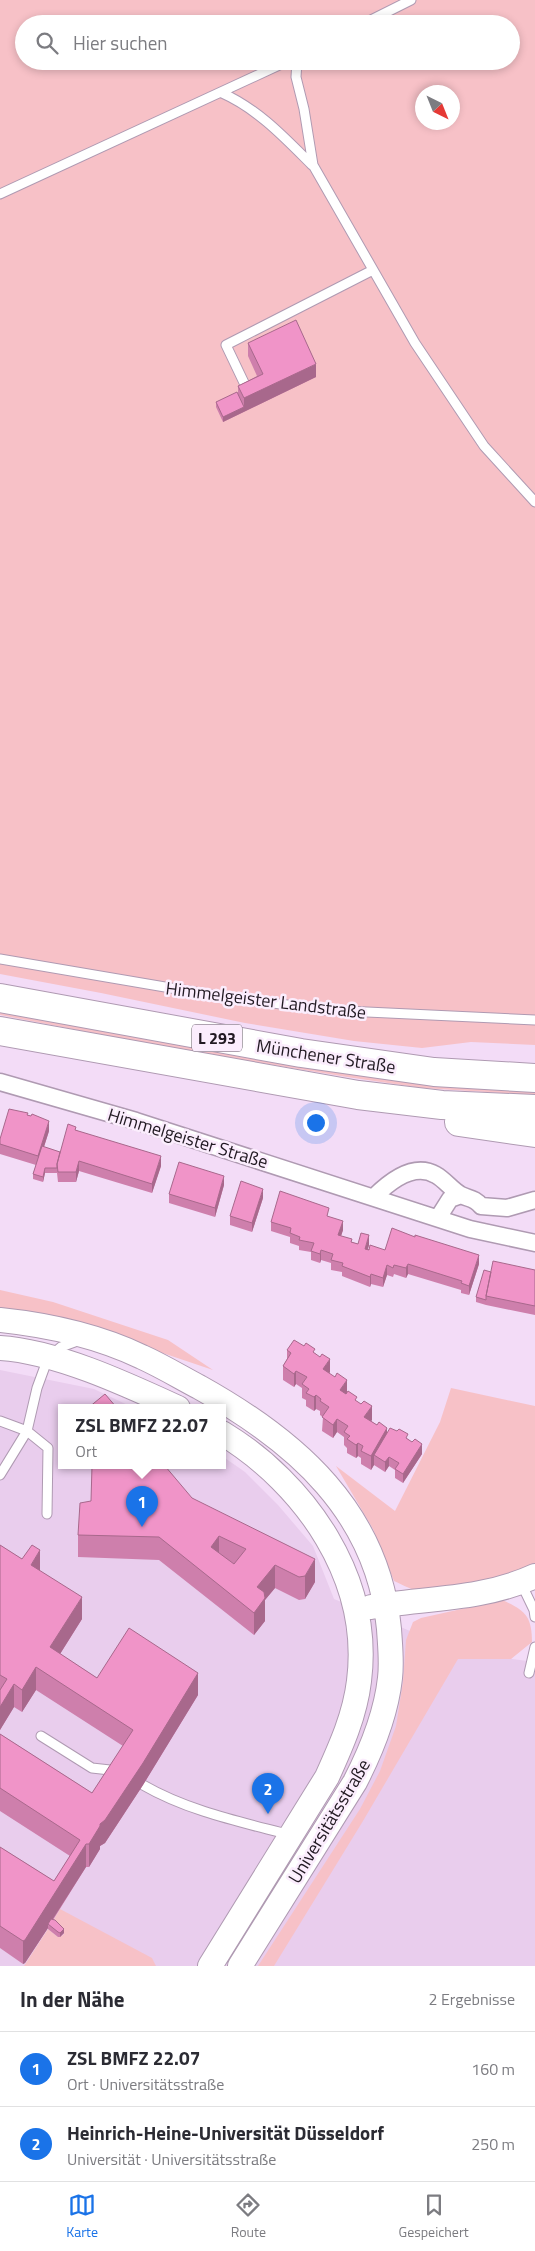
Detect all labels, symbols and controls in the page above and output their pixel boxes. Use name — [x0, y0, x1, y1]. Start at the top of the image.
search box — [15, 15, 520, 70]
text: Hier suchen — [73, 28, 168, 57]
icon: search — [33, 29, 61, 57]
north arrow — [415, 85, 460, 130]
street label: Himmelgeister Landstraße — [164, 974, 368, 1026]
road number: L 293 — [192, 1024, 242, 1052]
street label: Münchener Straße — [255, 1032, 397, 1080]
street label: Himmelgeister Straße — [105, 1101, 271, 1175]
your location — [303, 1110, 329, 1136]
popup — [58, 1404, 226, 1469]
text: ZSL BMFZ 22.07 — [75, 1410, 209, 1439]
text: Ort — [75, 1439, 97, 1463]
pin: 1 — [126, 1486, 158, 1527]
street label: Universitätsstraße — [281, 1754, 377, 1888]
pin: 2 — [252, 1773, 284, 1814]
text: In der Nähe — [20, 1983, 125, 2015]
text: 2 Ergebnisse — [428, 1987, 515, 2011]
text: ZSL BMFZ 22.07 — [67, 2043, 200, 2072]
text: 1 — [32, 2057, 40, 2081]
text: 160 m — [471, 2057, 515, 2081]
text: Ort · Universitätsstraße — [67, 2072, 224, 2096]
text: Heinrich-Heine-Universität Düsseldorf — [67, 2118, 384, 2147]
text: 2 — [32, 2132, 40, 2156]
text: 250 m — [471, 2132, 515, 2156]
text: Universität · Universitätsstraße — [67, 2147, 276, 2171]
tab: Karte — [66, 2191, 98, 2242]
tab: Route — [231, 2191, 266, 2242]
tab: Gespeichert — [399, 2191, 469, 2242]

